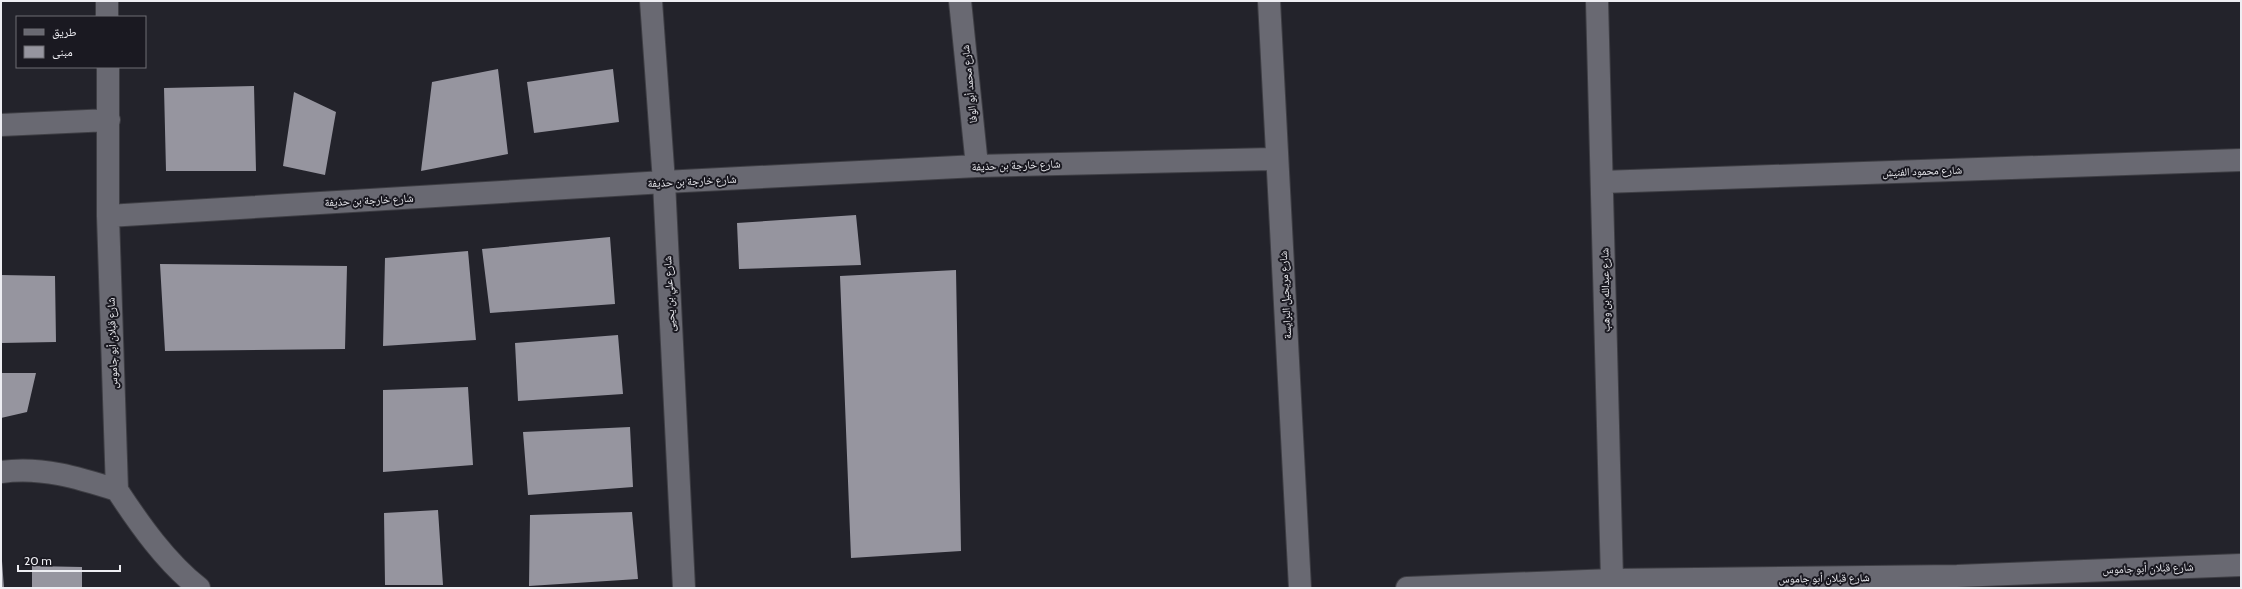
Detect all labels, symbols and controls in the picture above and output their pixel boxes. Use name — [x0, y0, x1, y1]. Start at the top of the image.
legend — [16, 16, 146, 68]
text: طريق — [52, 24, 77, 39]
text: مبنى — [52, 44, 73, 59]
street label: شارع محمد أبو الوفا — [958, 44, 980, 124]
street label: شارع خارجة بن حذيفة — [971, 156, 1061, 174]
street label: شارع محمود الفنيش — [1882, 163, 1962, 179]
street label: شارع خارجة بن حذيفة — [647, 172, 737, 190]
street label: شارع خارجة بن حذيفة — [324, 191, 414, 209]
street label: شارع عبدالله بن وهب — [1597, 248, 1613, 332]
street label: شارع مريحيل البرايسة — [1276, 251, 1294, 339]
street label: شارع علي بن يحيى — [660, 255, 680, 332]
street label: شارع قبلان أبو جاموس — [103, 297, 121, 389]
scale bar — [18, 547, 120, 573]
text: 20 m — [24, 553, 52, 568]
street label: شارع قبلان أبو جاموس — [2102, 559, 2194, 577]
street label: شارع قبلان أبو جاموس — [1778, 570, 1870, 586]

